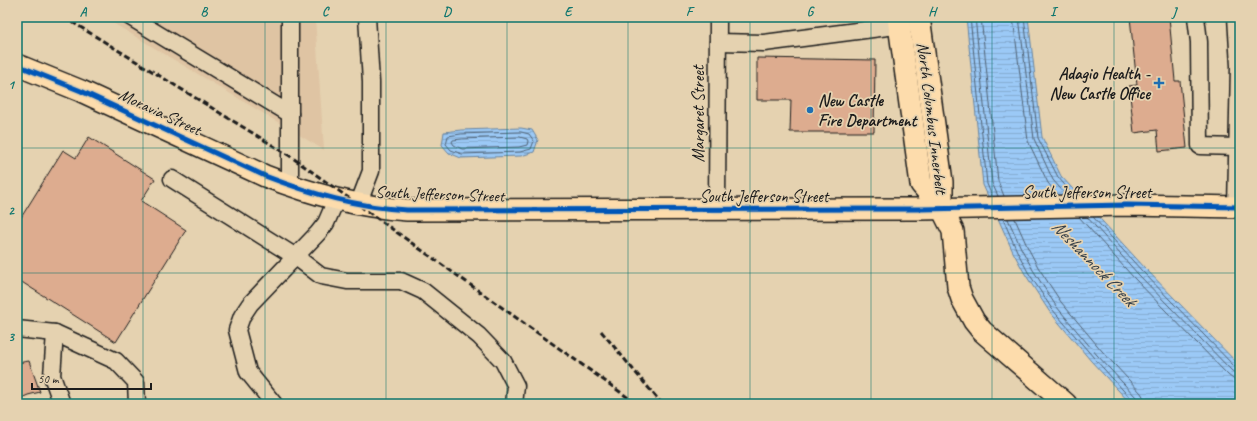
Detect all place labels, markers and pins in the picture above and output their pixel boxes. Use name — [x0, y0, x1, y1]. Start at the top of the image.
place label: Adagio Health - New Castle Office — [1050, 63, 1152, 104]
marker: Adagio Health - New Castle Office — [1153, 77, 1165, 89]
place label: New Castle Fire Department — [818, 90, 919, 131]
marker: New Castle Fire Department — [805, 105, 815, 115]

